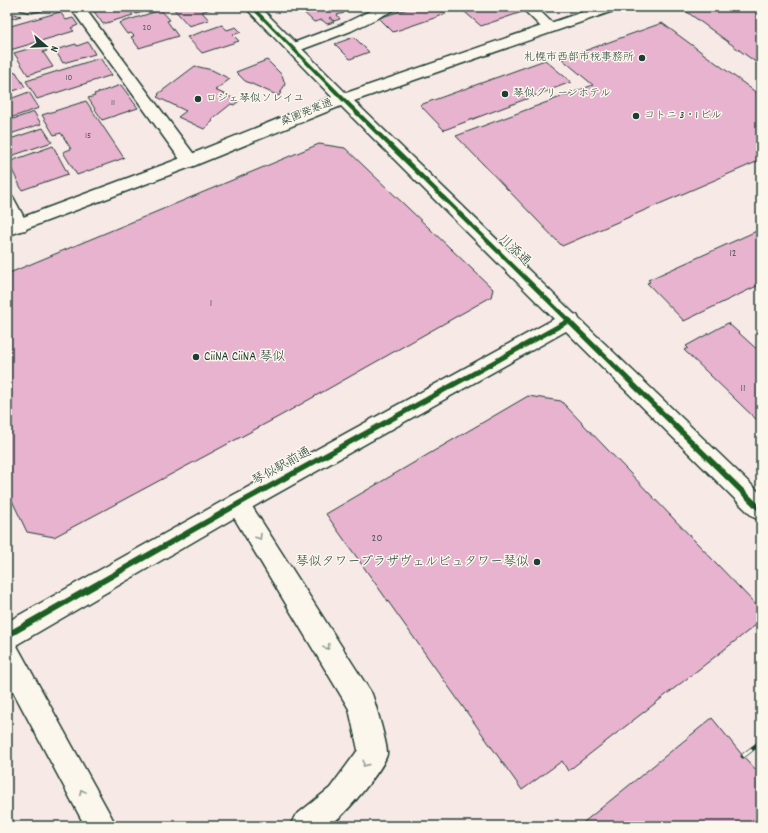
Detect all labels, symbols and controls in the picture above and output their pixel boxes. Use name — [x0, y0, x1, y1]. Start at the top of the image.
house number: 20 — [143, 22, 152, 35]
north arrow — [26, 26, 66, 66]
text: N — [45, 43, 62, 54]
place label: 札幌市西部市税事務所 — [524, 50, 634, 66]
marker: 札幌市西部市税事務所 — [637, 53, 647, 63]
house number: 10 — [66, 72, 73, 85]
place label: 琴似グリーンホテル — [513, 86, 611, 102]
marker: 琴似グリーンホテル — [500, 89, 510, 99]
place label: ロジェ琴似ソレイユ — [206, 91, 304, 107]
marker: ロジェ琴似ソレイユ — [193, 94, 203, 104]
street label: 桑園発寒通 — [279, 95, 335, 131]
house number: 11 — [111, 97, 115, 110]
place label: コトニ 3・1 ビル — [644, 108, 722, 124]
marker: コトニ 3・1 ビル — [631, 111, 641, 121]
house number: 15 — [85, 130, 91, 143]
street label: 川添通 — [493, 231, 535, 271]
house number: 12 — [729, 246, 737, 262]
house number: 1 — [210, 296, 212, 312]
place label: CiiNA CiiNA 琴似 — [204, 348, 285, 367]
marker: CiiNA CiiNA 琴似 — [191, 352, 201, 362]
house number: 11 — [741, 381, 745, 397]
street label: 琴似駅前通 — [249, 443, 315, 491]
house number: 20 — [372, 531, 382, 547]
one-way arrow — [254, 533, 261, 540]
place label: 琴似タワープラザヴェルビュタワー琴似 — [296, 553, 529, 572]
marker: 琴似タワープラザヴェルビュタワー琴似 — [532, 557, 542, 567]
one-way arrow — [322, 643, 329, 650]
one-way arrow — [363, 759, 370, 766]
one-way arrow — [80, 789, 87, 796]

